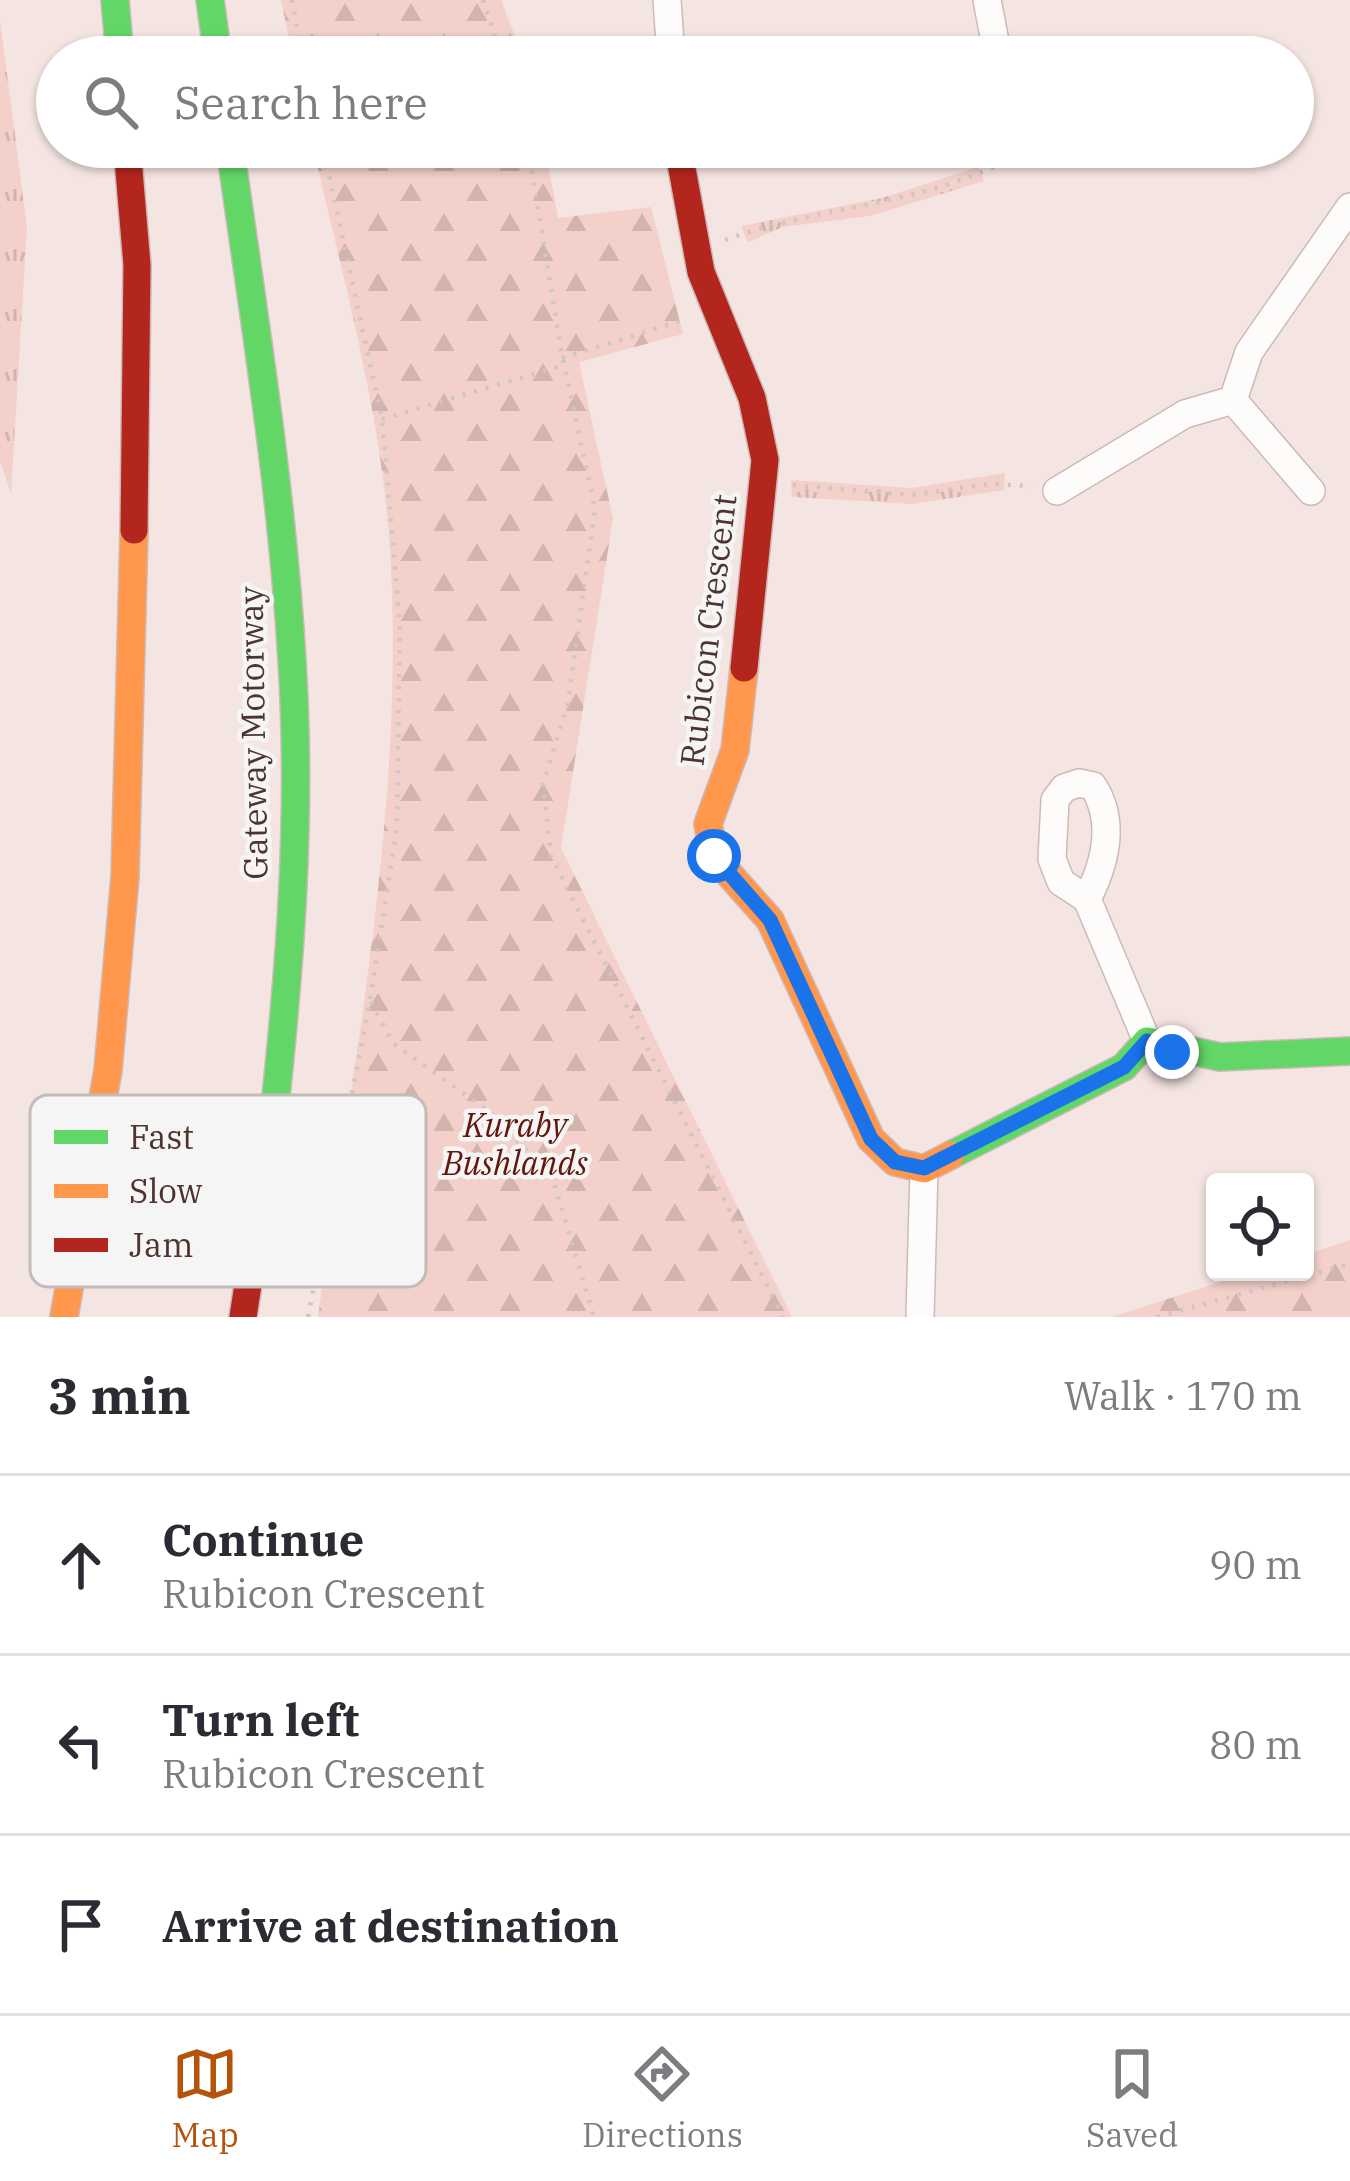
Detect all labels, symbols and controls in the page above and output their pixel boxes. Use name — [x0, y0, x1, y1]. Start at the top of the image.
search box — [36, 36, 1314, 168]
icon: search — [78, 69, 144, 135]
text: Search here — [174, 73, 428, 131]
street label: Rubicon Crescent — [670, 492, 745, 768]
street label: Gateway Motorway — [228, 586, 277, 880]
route start — [687, 829, 741, 883]
route end — [1145, 1025, 1199, 1079]
legend — [30, 1095, 426, 1287]
park label: Kuraby Bushlands — [441, 1103, 588, 1184]
text: Fast — [129, 1115, 194, 1158]
text: Slow — [129, 1169, 203, 1212]
map controls — [1206, 1173, 1314, 1281]
button: locate — [1206, 1173, 1314, 1281]
text: Jam — [129, 1223, 193, 1266]
text: 3 min — [48, 1362, 191, 1428]
text: Walk · 170 m — [1064, 1370, 1302, 1421]
text: Continue — [162, 1510, 364, 1568]
icon: ahead — [48, 1532, 114, 1598]
text: 90 m — [1209, 1539, 1302, 1590]
text: Rubicon Crescent — [162, 1568, 485, 1619]
text: Turn left — [162, 1690, 359, 1748]
icon: left — [48, 1712, 114, 1778]
text: 80 m — [1209, 1719, 1302, 1770]
text: Rubicon Crescent — [162, 1748, 485, 1799]
icon: arrive — [48, 1892, 114, 1958]
text: Arrive at destination — [162, 1896, 619, 1954]
tab: Map — [172, 2041, 239, 2156]
tab: Directions — [582, 2041, 743, 2156]
tab: Saved — [1086, 2041, 1178, 2156]

